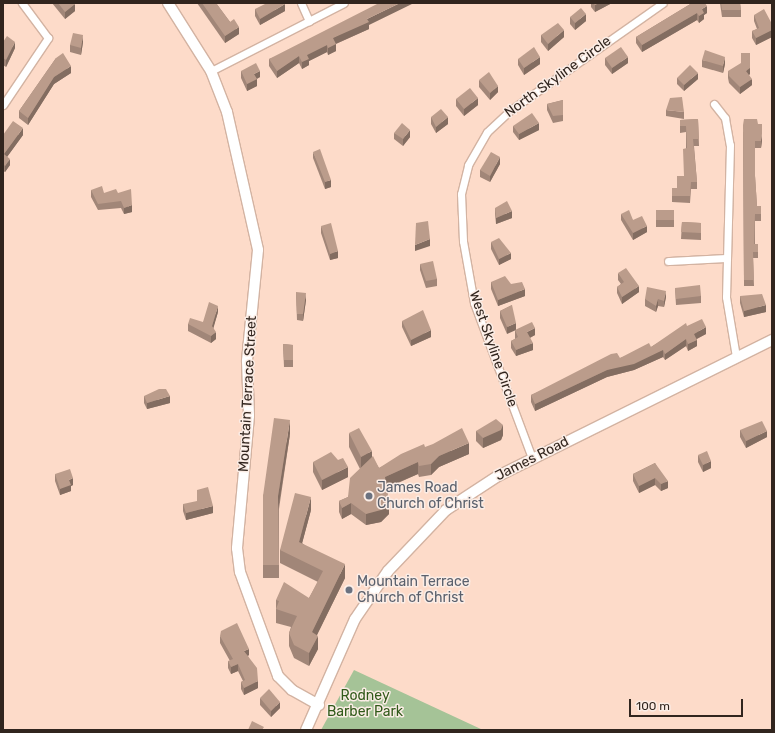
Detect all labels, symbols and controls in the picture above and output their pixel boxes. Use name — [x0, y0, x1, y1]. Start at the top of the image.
street label: North Skyline Circle — [501, 33, 615, 121]
street label: West Skyline Circle — [465, 289, 521, 409]
street label: Mountain Terrace Street — [236, 315, 260, 473]
street label: James Road — [492, 433, 572, 485]
place label: James Road Church of Christ — [377, 480, 484, 512]
marker: James Road Church of Christ — [364, 491, 374, 501]
place label: Mountain Terrace Church of Christ — [357, 574, 470, 606]
marker: Mountain Terrace Church of Christ — [344, 585, 354, 595]
park label: Rodney Barber Park — [327, 688, 403, 720]
scale bar — [631, 691, 745, 717]
text: 100 m — [636, 699, 670, 713]

